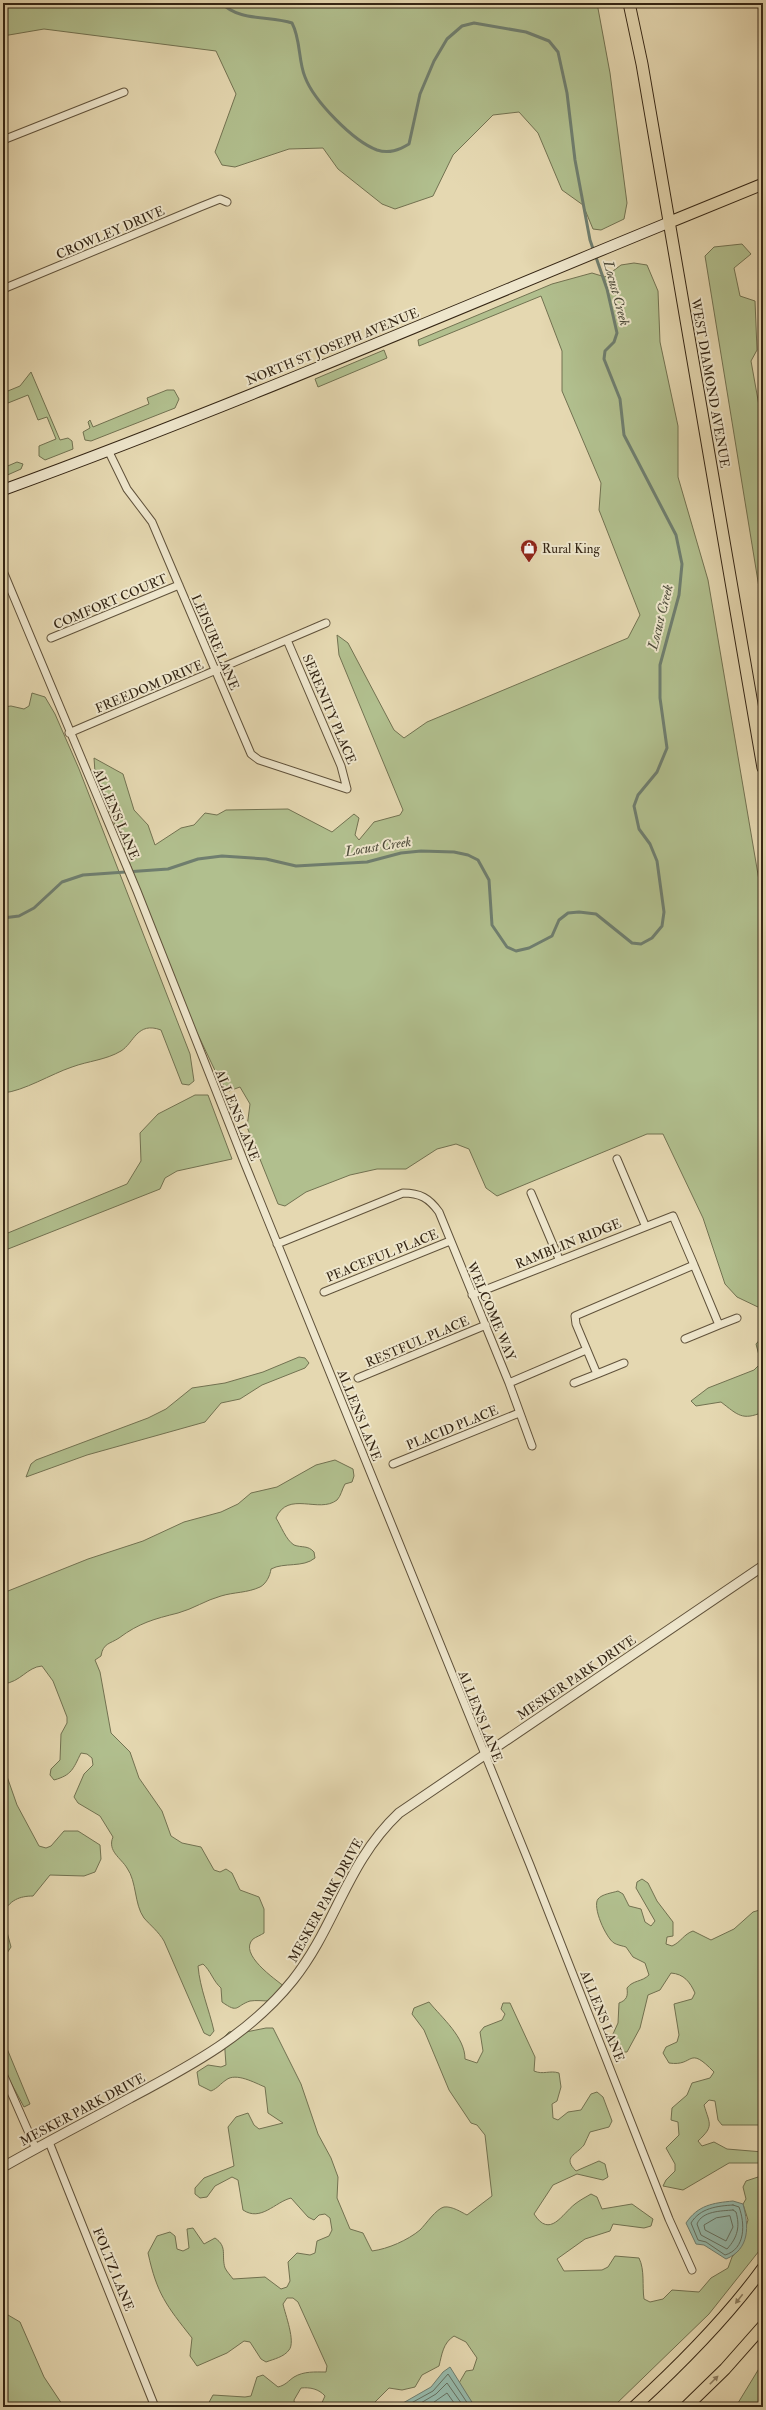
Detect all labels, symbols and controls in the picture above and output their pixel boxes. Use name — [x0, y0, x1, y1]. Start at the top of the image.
street label: CROWLEY DRIVE — [54, 203, 167, 263]
water label: Locust Creek — [599, 258, 633, 328]
street label: WEST DIAMOND AVENUE — [687, 296, 733, 469]
street label: NORTH ST JOSEPH AVENUE — [244, 305, 421, 389]
shop icon: Rural King — [519, 538, 539, 563]
place label: Rural King — [542, 541, 600, 557]
street label: COMFORT COURT — [51, 571, 170, 633]
water label: Locust Creek — [644, 583, 677, 652]
street label: LEISURE LANE — [188, 592, 242, 693]
street label: SERENITY PLACE — [299, 652, 359, 767]
street label: FREEDOM DRIVE — [93, 657, 206, 717]
street label: ALLENS LANE — [89, 766, 142, 862]
water label: Locust Creek — [343, 833, 413, 860]
street label: ALLENS LANE — [211, 1066, 263, 1163]
street label: RAMBLIN RIDGE — [513, 1215, 624, 1273]
street label: PEACEFUL PLACE — [324, 1226, 441, 1286]
street label: WELCOME WAY — [463, 1259, 520, 1364]
street label: RESTFUL PLACE — [363, 1313, 472, 1371]
street label: ALLENS LANE — [333, 1366, 385, 1463]
street label: PLACID PLACE — [404, 1402, 501, 1454]
street label: MESKER PARK DRIVE — [514, 1632, 639, 1724]
street label: ALLENS LANE — [454, 1667, 506, 1764]
street label: MESKER PARK DRIVE — [285, 1835, 367, 1965]
street label: ALLENS LANE — [576, 1967, 628, 2064]
street label: MESKER PARK DRIVE — [17, 2070, 148, 2150]
street label: FOLTZ LANE — [89, 2225, 137, 2313]
one-way arrow — [735, 2293, 743, 2304]
one-way arrow — [709, 2375, 719, 2385]

